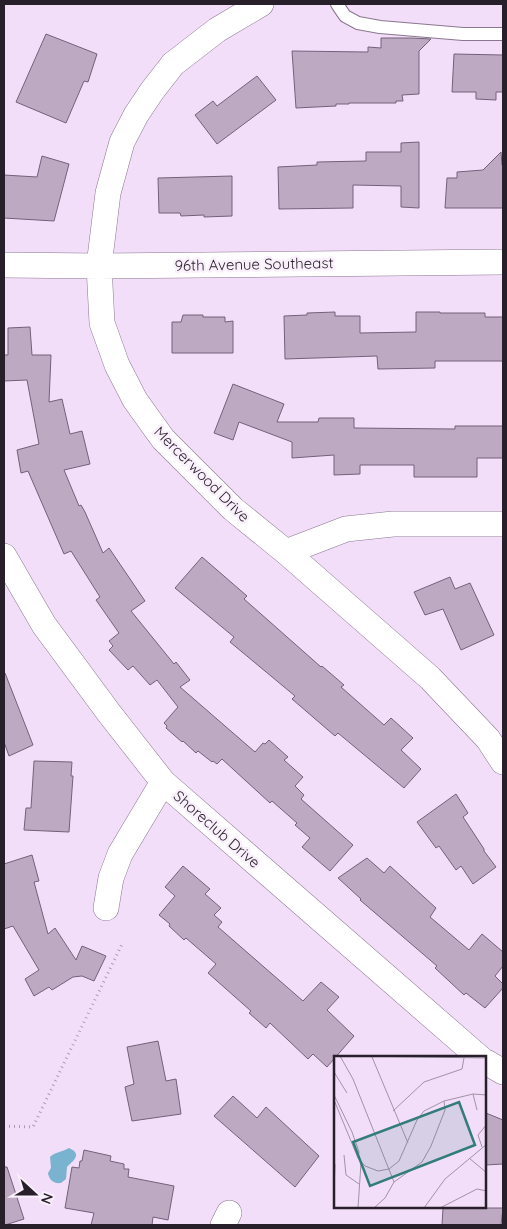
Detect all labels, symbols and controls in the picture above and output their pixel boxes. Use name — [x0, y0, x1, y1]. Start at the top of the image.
street label: 96th Avenue Southeast — [174, 253, 334, 275]
street label: Mercerwood Drive — [150, 422, 254, 526]
street label: Shoreclub Drive — [170, 786, 264, 872]
inset map — [334, 1056, 487, 1209]
north arrow — [10, 1169, 60, 1219]
text: N — [37, 1191, 57, 1207]

